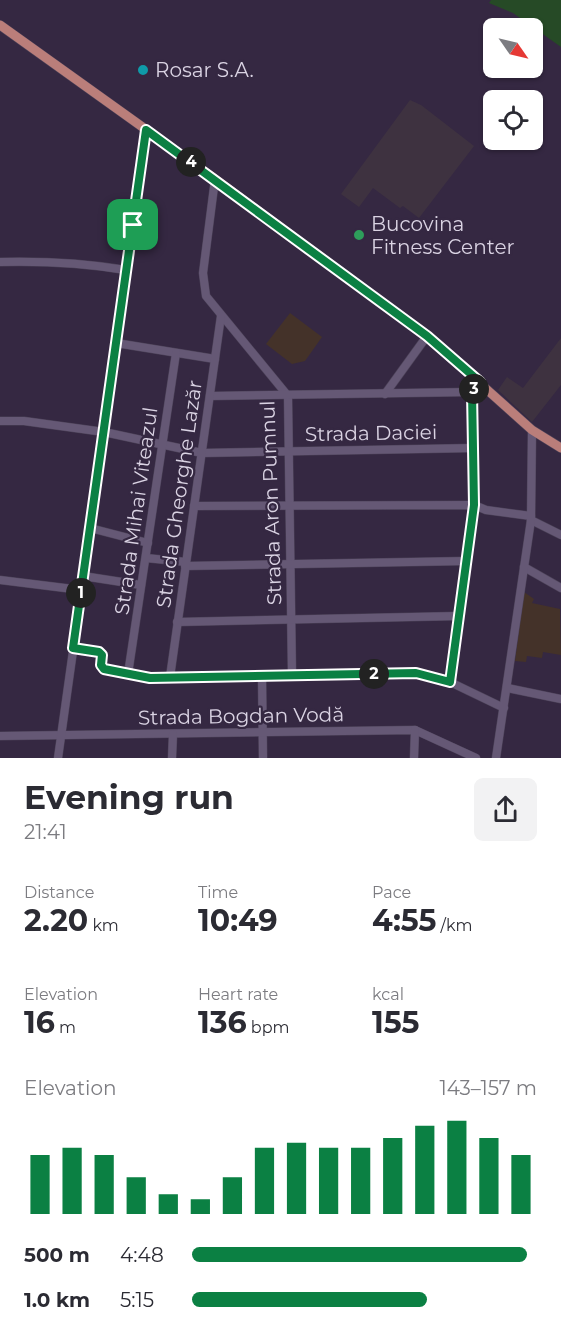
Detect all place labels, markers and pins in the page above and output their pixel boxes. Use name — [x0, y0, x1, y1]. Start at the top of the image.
place label: Rosar S.A. — [155, 58, 254, 82]
marker: Rosar S.A. — [136, 63, 150, 77]
pin: 4 — [176, 147, 206, 177]
pin — [107, 199, 158, 250]
place label: Bucovina Fitness Center — [371, 212, 515, 259]
marker: Bucovina Fitness Center — [352, 228, 366, 242]
pin: 3 — [459, 374, 489, 404]
pin: 1 — [66, 578, 96, 608]
pin: 2 — [359, 659, 389, 689]

